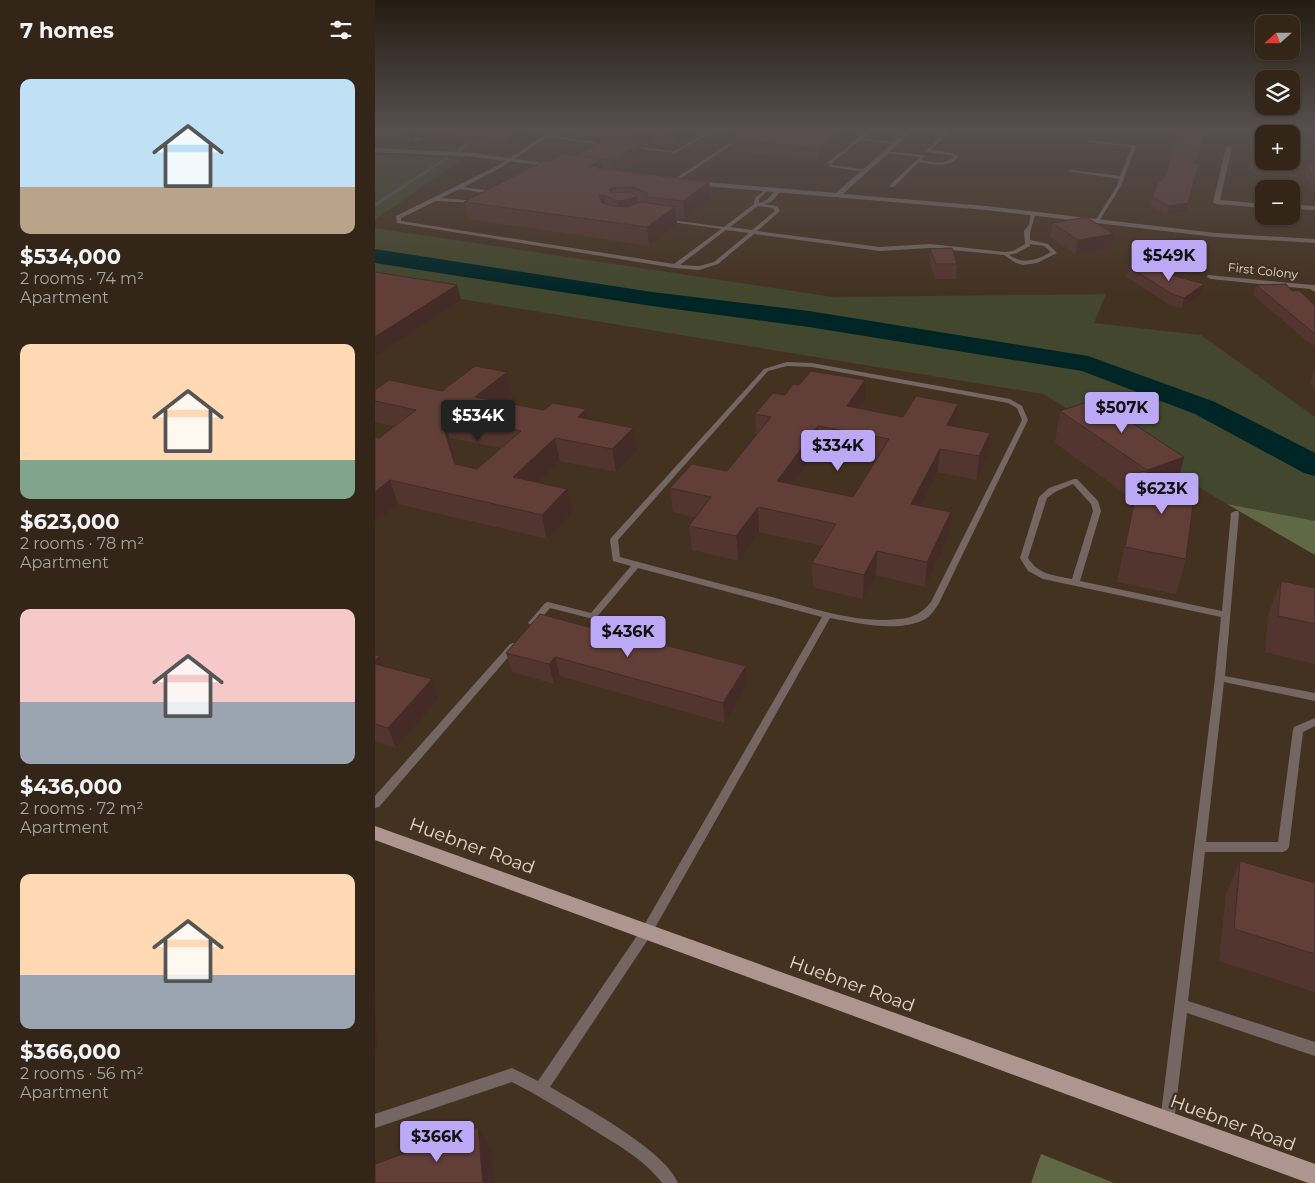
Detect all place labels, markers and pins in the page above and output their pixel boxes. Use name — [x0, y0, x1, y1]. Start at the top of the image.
pin: $549K — [1134, 240, 1204, 282]
pin: $507K — [1087, 392, 1157, 434]
pin: $534K — [443, 400, 513, 442]
pin: $334K — [803, 430, 873, 472]
pin: $623K — [1127, 472, 1197, 515]
pin: $436K — [593, 616, 663, 658]
pin: $366K — [402, 1120, 472, 1163]

